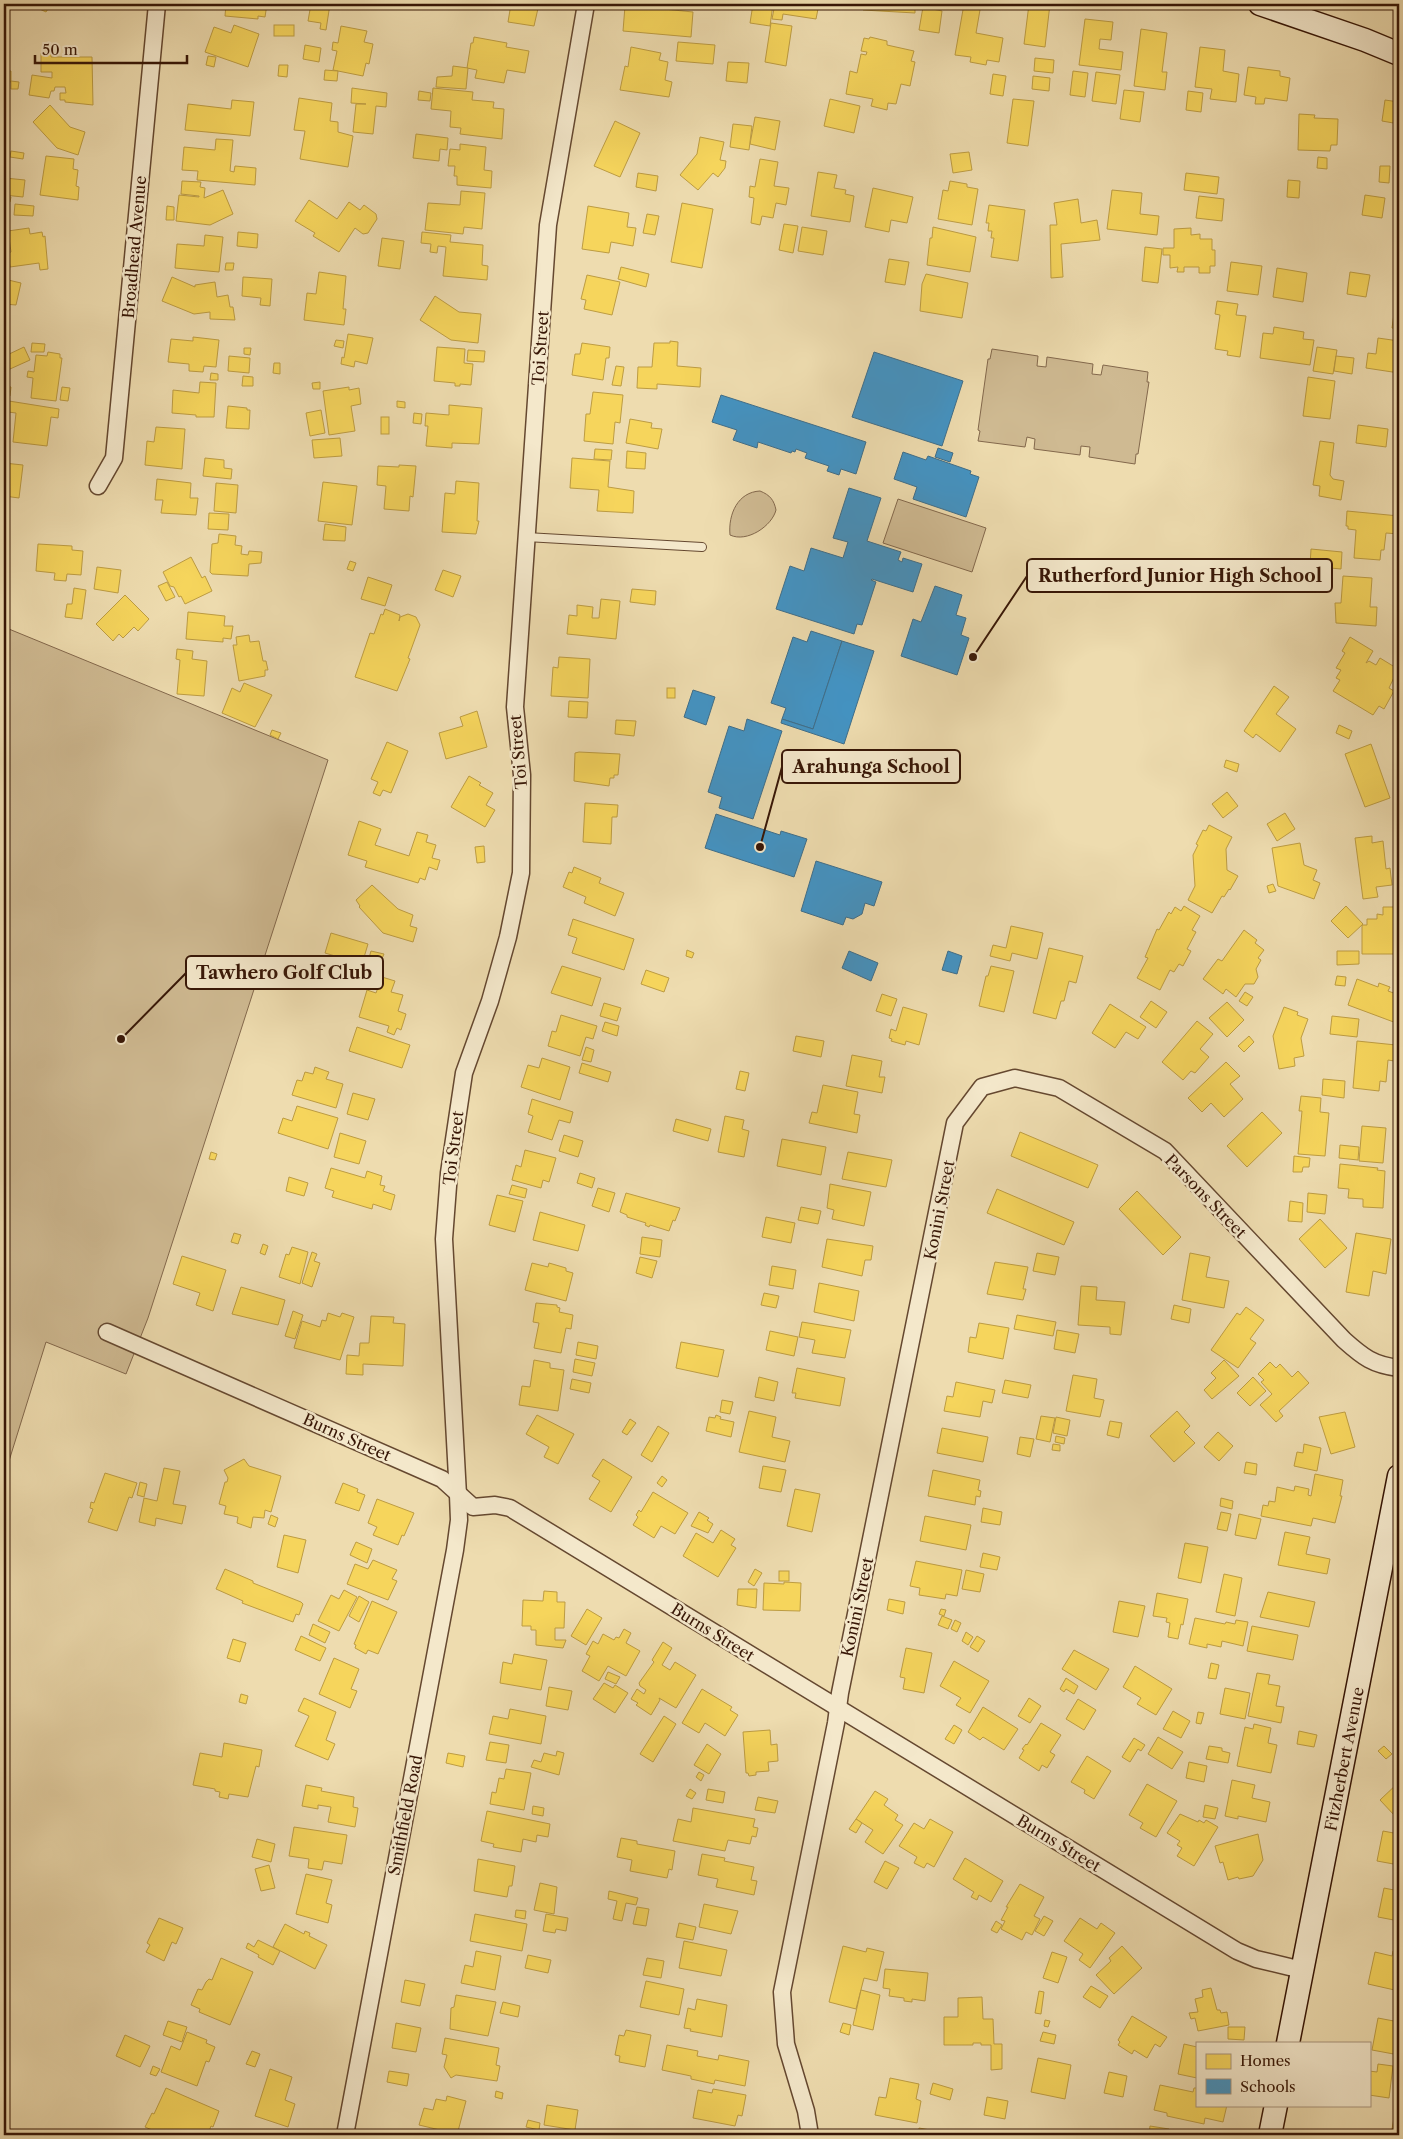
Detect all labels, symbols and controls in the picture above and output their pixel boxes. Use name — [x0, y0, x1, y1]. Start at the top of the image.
scale bar — [35, 32, 188, 64]
text: 50 m — [42, 40, 78, 59]
street label: Broadhead Avenue — [118, 175, 150, 319]
street label: Toi Street — [527, 310, 553, 386]
callout: Rutherford Junior High School — [1027, 559, 1332, 592]
text: Rutherford Junior High School — [1038, 565, 1322, 587]
street label: Toi Street — [505, 714, 531, 790]
callout: Arahunga School — [782, 750, 960, 783]
text: Arahunga School — [791, 756, 950, 778]
callout: Tawhero Golf Club — [186, 956, 383, 989]
text: Tawhero Golf Club — [196, 962, 373, 984]
street label: Toi Street — [439, 1109, 468, 1186]
street label: Parsons Street — [1161, 1150, 1251, 1242]
street label: Konini Street — [920, 1158, 959, 1262]
street label: Burns Street — [300, 1409, 394, 1465]
street label: Konini Street — [837, 1555, 877, 1659]
street label: Burns Street — [668, 1599, 759, 1666]
street label: Fitzherbert Avenue — [1320, 1685, 1368, 1833]
street label: Smithfield Road — [384, 1753, 427, 1877]
street label: Burns Street — [1013, 1810, 1105, 1876]
legend — [1196, 2042, 1370, 2106]
text: Homes — [1240, 2051, 1291, 2070]
text: Schools — [1240, 2077, 1296, 2096]

